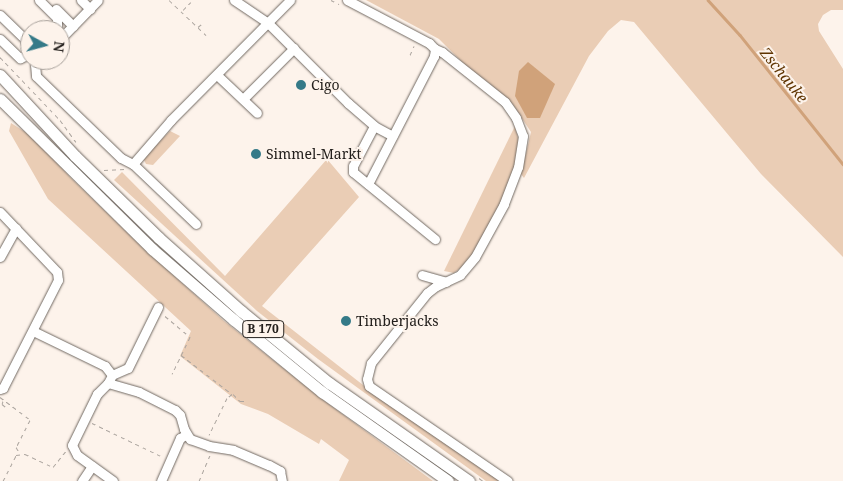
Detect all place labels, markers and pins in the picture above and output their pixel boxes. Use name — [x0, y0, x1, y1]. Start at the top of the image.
place label: Cigo — [311, 77, 340, 93]
marker: Cigo — [295, 79, 307, 91]
place label: Simmel-Markt — [266, 146, 361, 162]
marker: Simmel-Markt — [250, 148, 262, 160]
place label: Timberjacks — [356, 313, 438, 329]
marker: Timberjacks — [340, 315, 352, 327]

